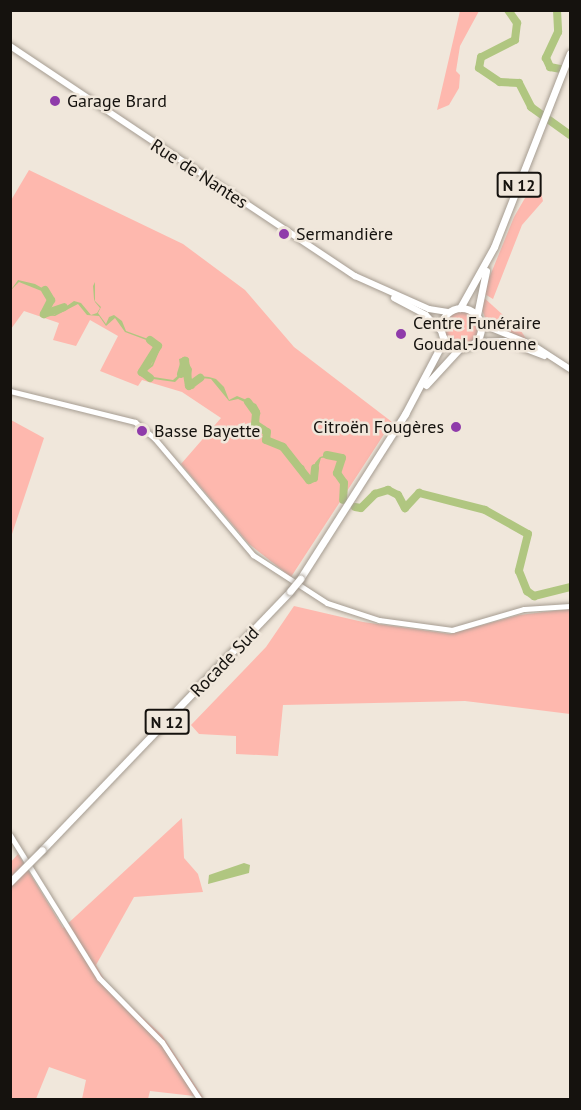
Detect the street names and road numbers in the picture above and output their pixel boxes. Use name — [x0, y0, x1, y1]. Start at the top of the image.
street label: Rue de Nantes — [146, 135, 252, 213]
road number: N 12 — [496, 172, 542, 198]
street label: Rocade Sud — [186, 622, 264, 702]
road number: N 12 — [144, 709, 190, 735]

